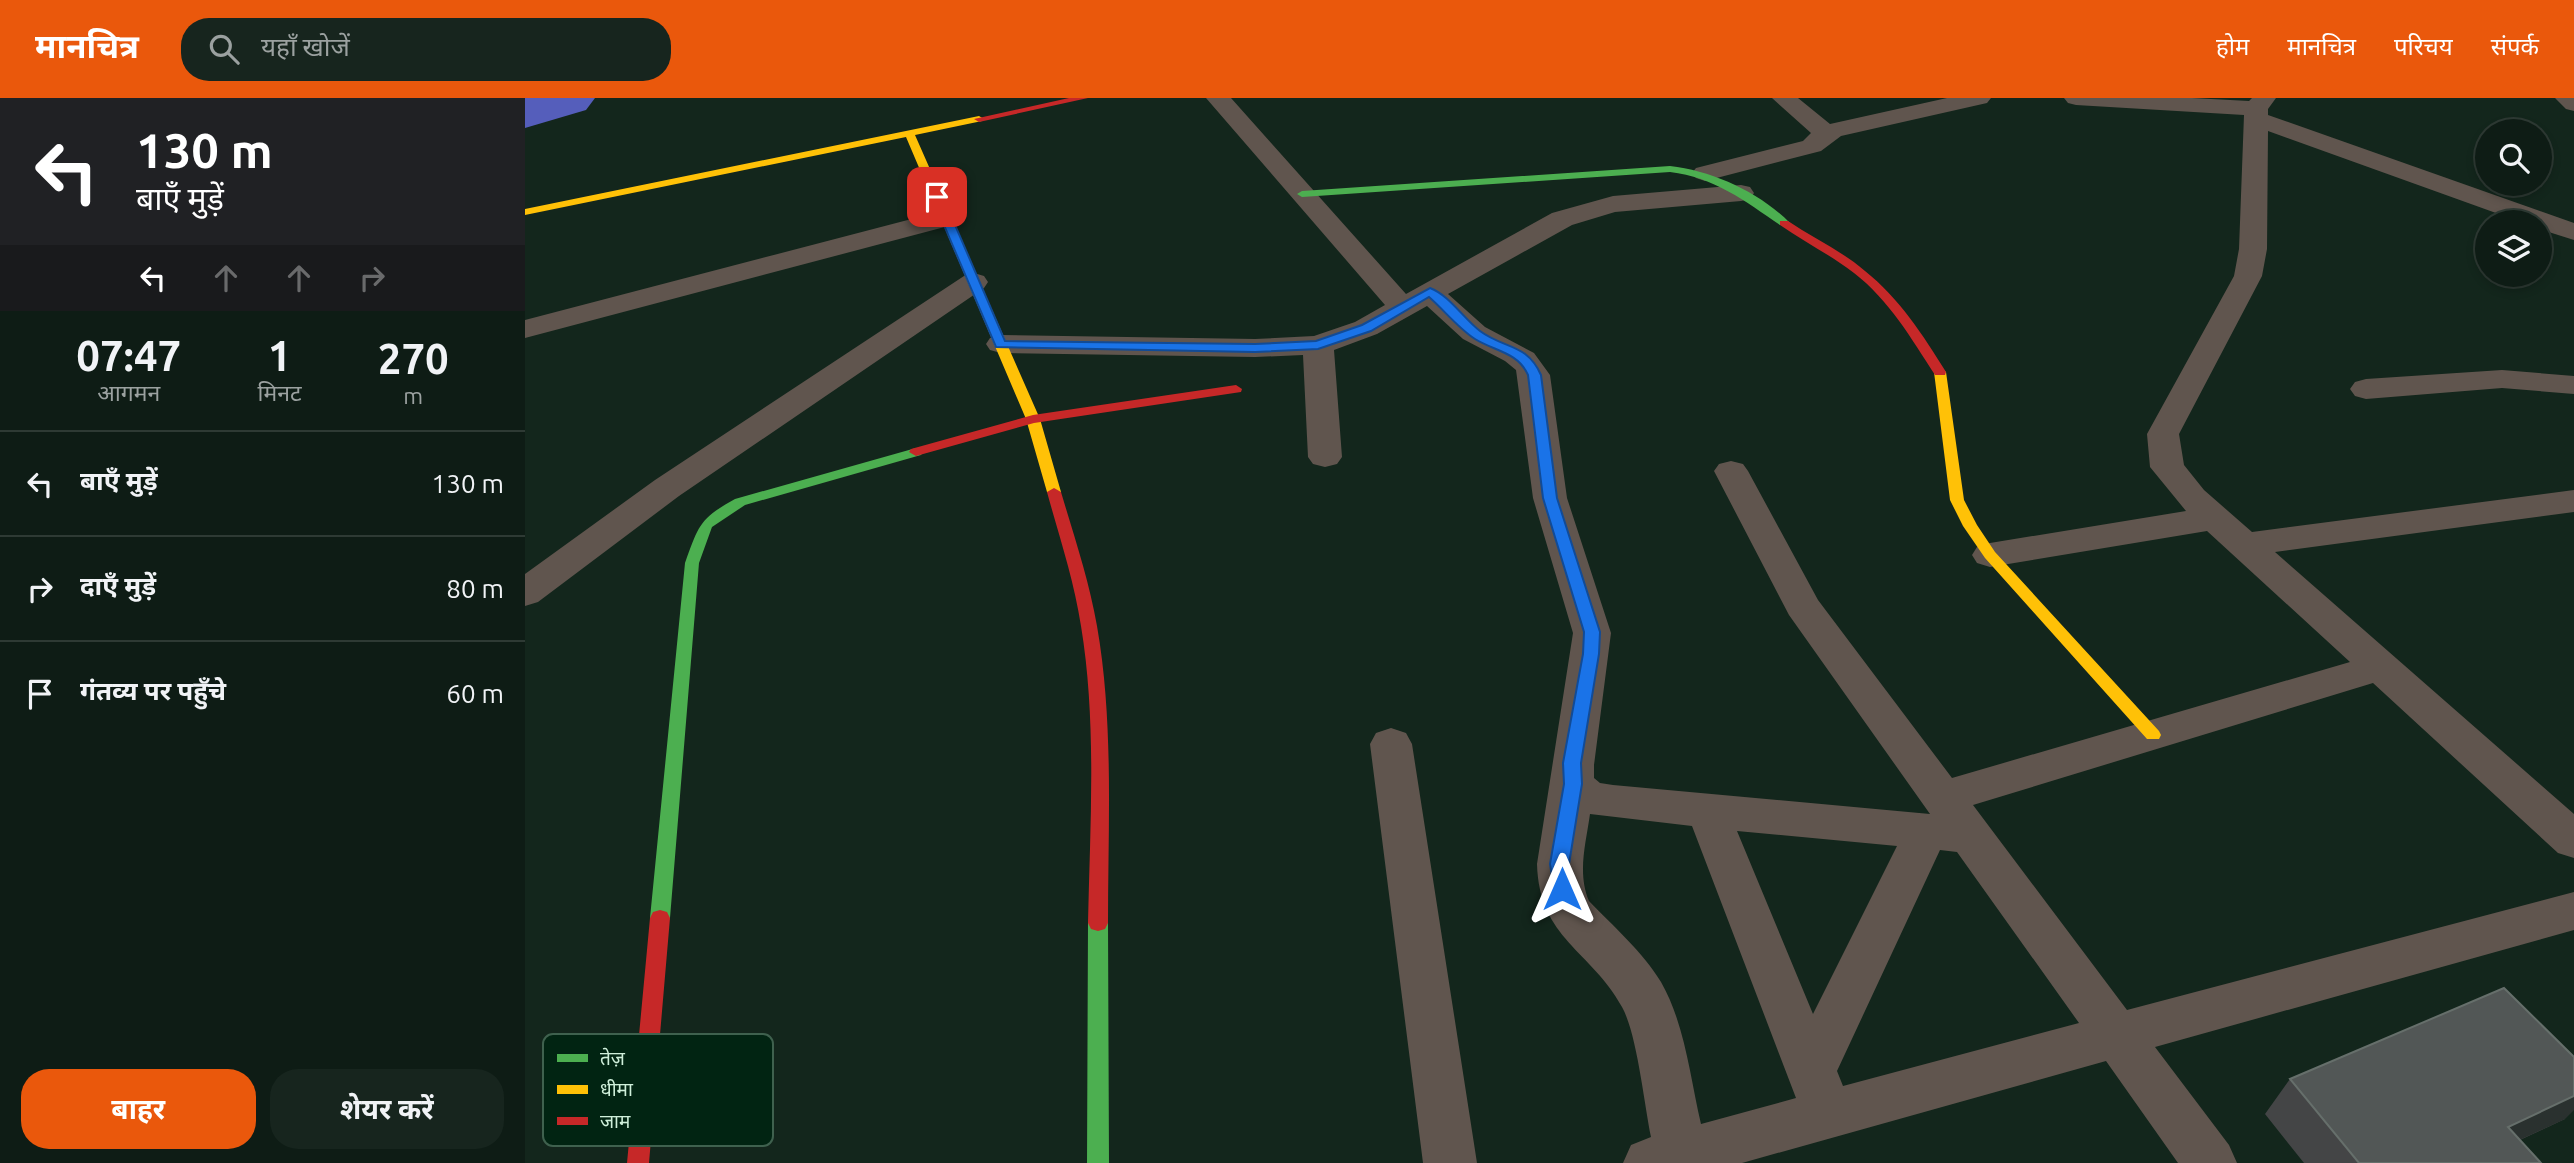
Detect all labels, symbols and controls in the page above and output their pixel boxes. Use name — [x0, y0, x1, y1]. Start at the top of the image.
search box — [181, 18, 671, 81]
text: मानचित्र — [35, 27, 139, 64]
icon: search — [205, 30, 243, 68]
text: यहाँ खोजें — [261, 32, 350, 61]
text: होम — [2216, 33, 2249, 60]
text: मानचित्र — [2287, 33, 2356, 60]
text: परिचय — [2394, 33, 2453, 60]
text: संपर्क — [2491, 33, 2539, 60]
map controls — [2475, 119, 2552, 287]
button: search — [2475, 119, 2552, 196]
text: 130 m — [136, 122, 273, 177]
icon: left — [21, 126, 112, 217]
pin — [907, 167, 967, 227]
icon: arrive — [918, 178, 956, 216]
text: बाएँ मुड़ें — [136, 180, 224, 216]
button: layers — [2475, 210, 2552, 287]
icon: left — [134, 259, 172, 297]
icon: ahead — [207, 259, 245, 297]
icon: ahead — [280, 259, 318, 297]
icon: right — [353, 259, 391, 297]
text: 07:47 — [76, 332, 181, 379]
text: 1 — [268, 332, 291, 379]
text: 270 — [378, 335, 449, 382]
text: आगमन — [97, 380, 160, 405]
text: मिनट — [257, 380, 302, 405]
text: m — [403, 383, 423, 408]
icon: left — [21, 465, 59, 503]
text: बाएँ मुड़ें — [80, 466, 157, 495]
text: 130 m — [432, 469, 504, 498]
icon: right — [21, 570, 59, 608]
text: दाएँ मुड़ें — [80, 571, 156, 600]
text: 80 m — [446, 574, 504, 603]
icon: arrive — [21, 675, 59, 713]
text: गंतव्य पर पहुँचे — [80, 676, 226, 705]
text: 60 m — [446, 679, 504, 708]
position arrow — [1525, 852, 1599, 926]
legend — [543, 1034, 773, 1146]
text: तेज़ — [600, 1047, 626, 1069]
button: बाहर — [21, 1069, 256, 1149]
button: शेयर करें — [270, 1069, 504, 1149]
text: धीमा — [600, 1078, 634, 1100]
text: जाम — [600, 1110, 631, 1132]

